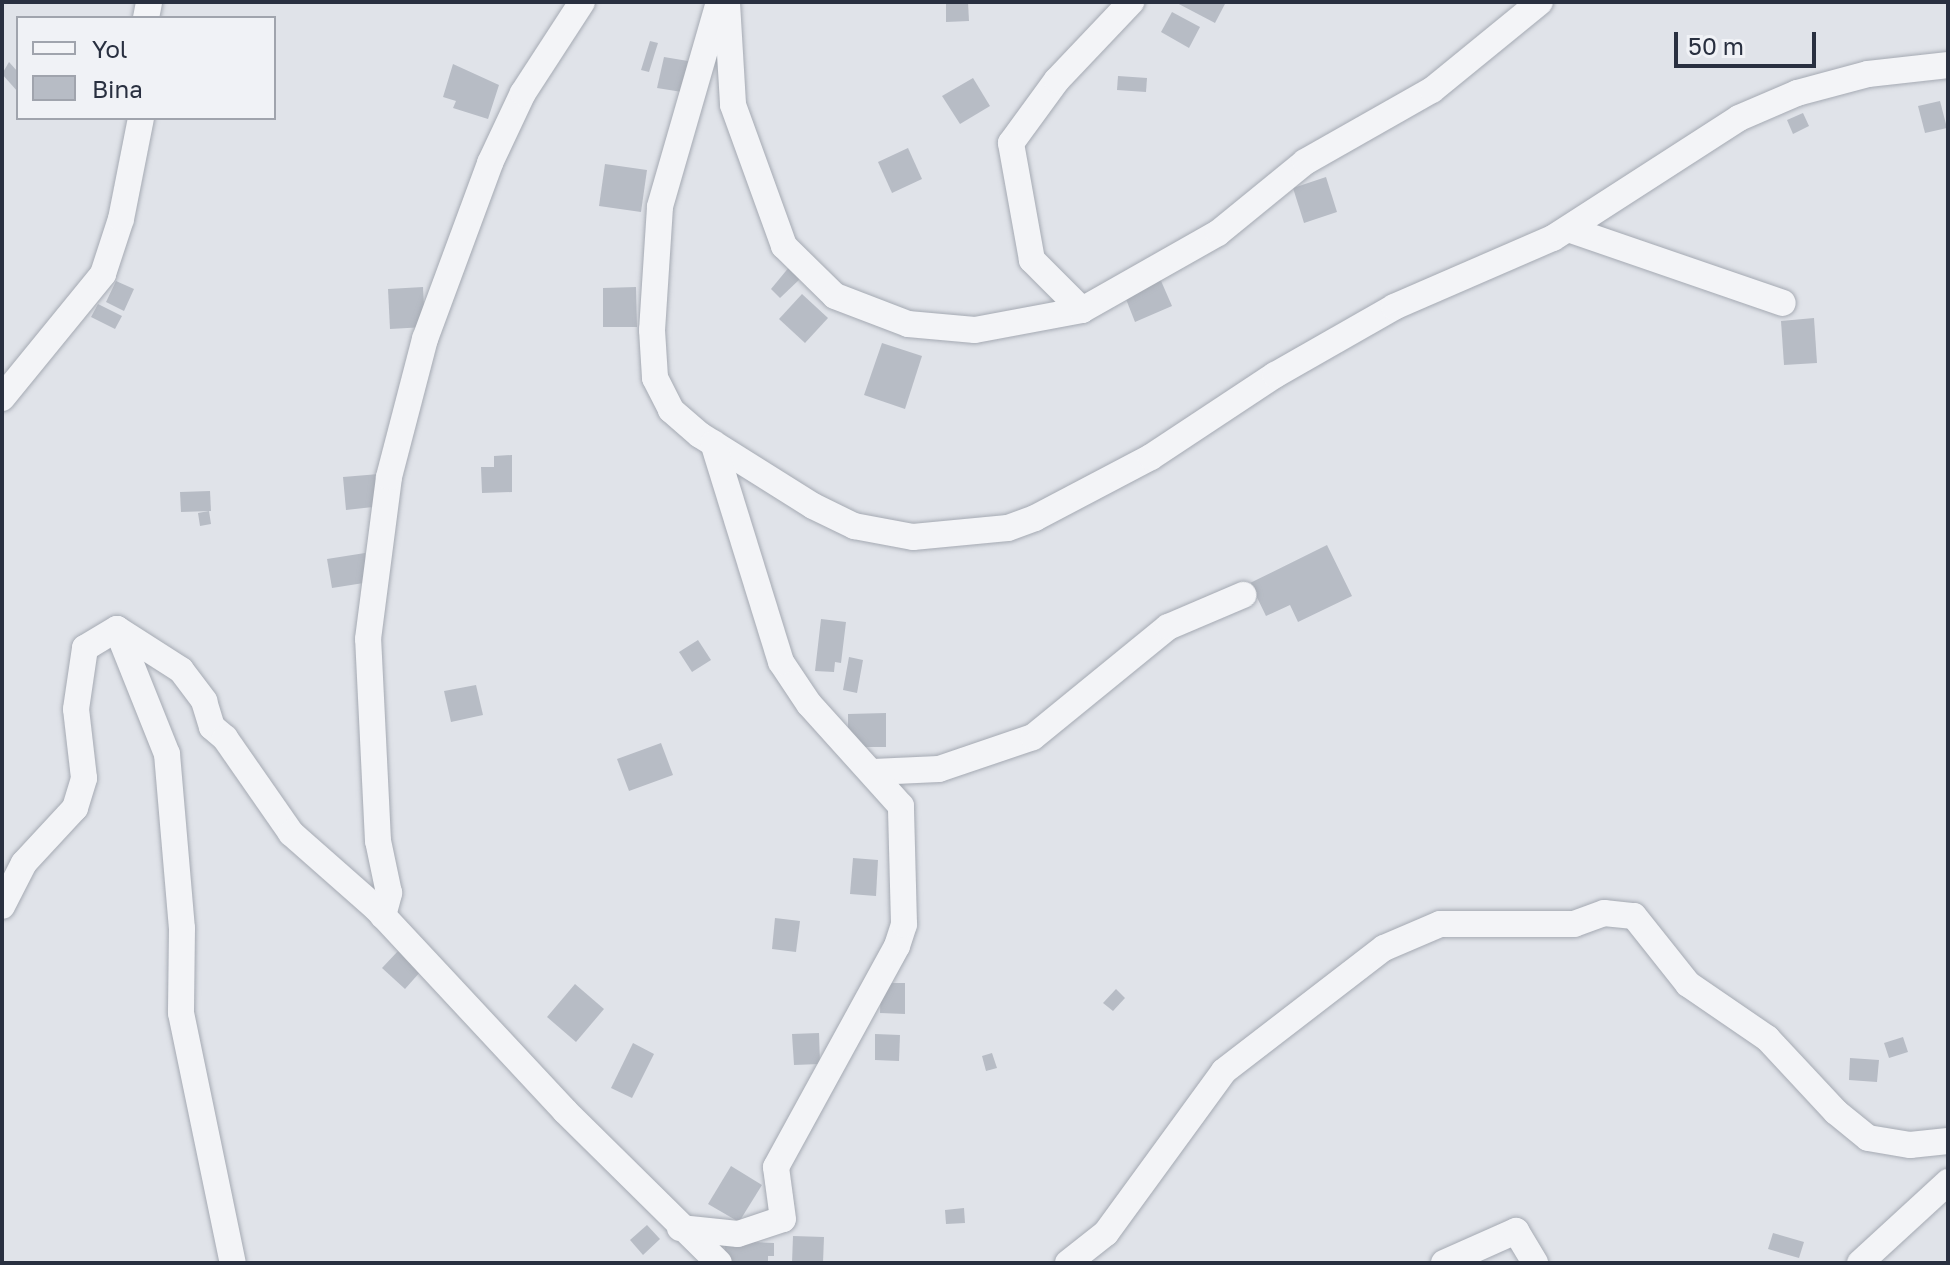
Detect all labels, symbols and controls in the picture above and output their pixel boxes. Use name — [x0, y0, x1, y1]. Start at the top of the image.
legend — [16, 16, 276, 120]
scale bar — [1678, 16, 1820, 66]
text: 50 m — [1688, 31, 1744, 60]
text: Yol — [92, 34, 128, 63]
text: Bina — [92, 74, 143, 103]

